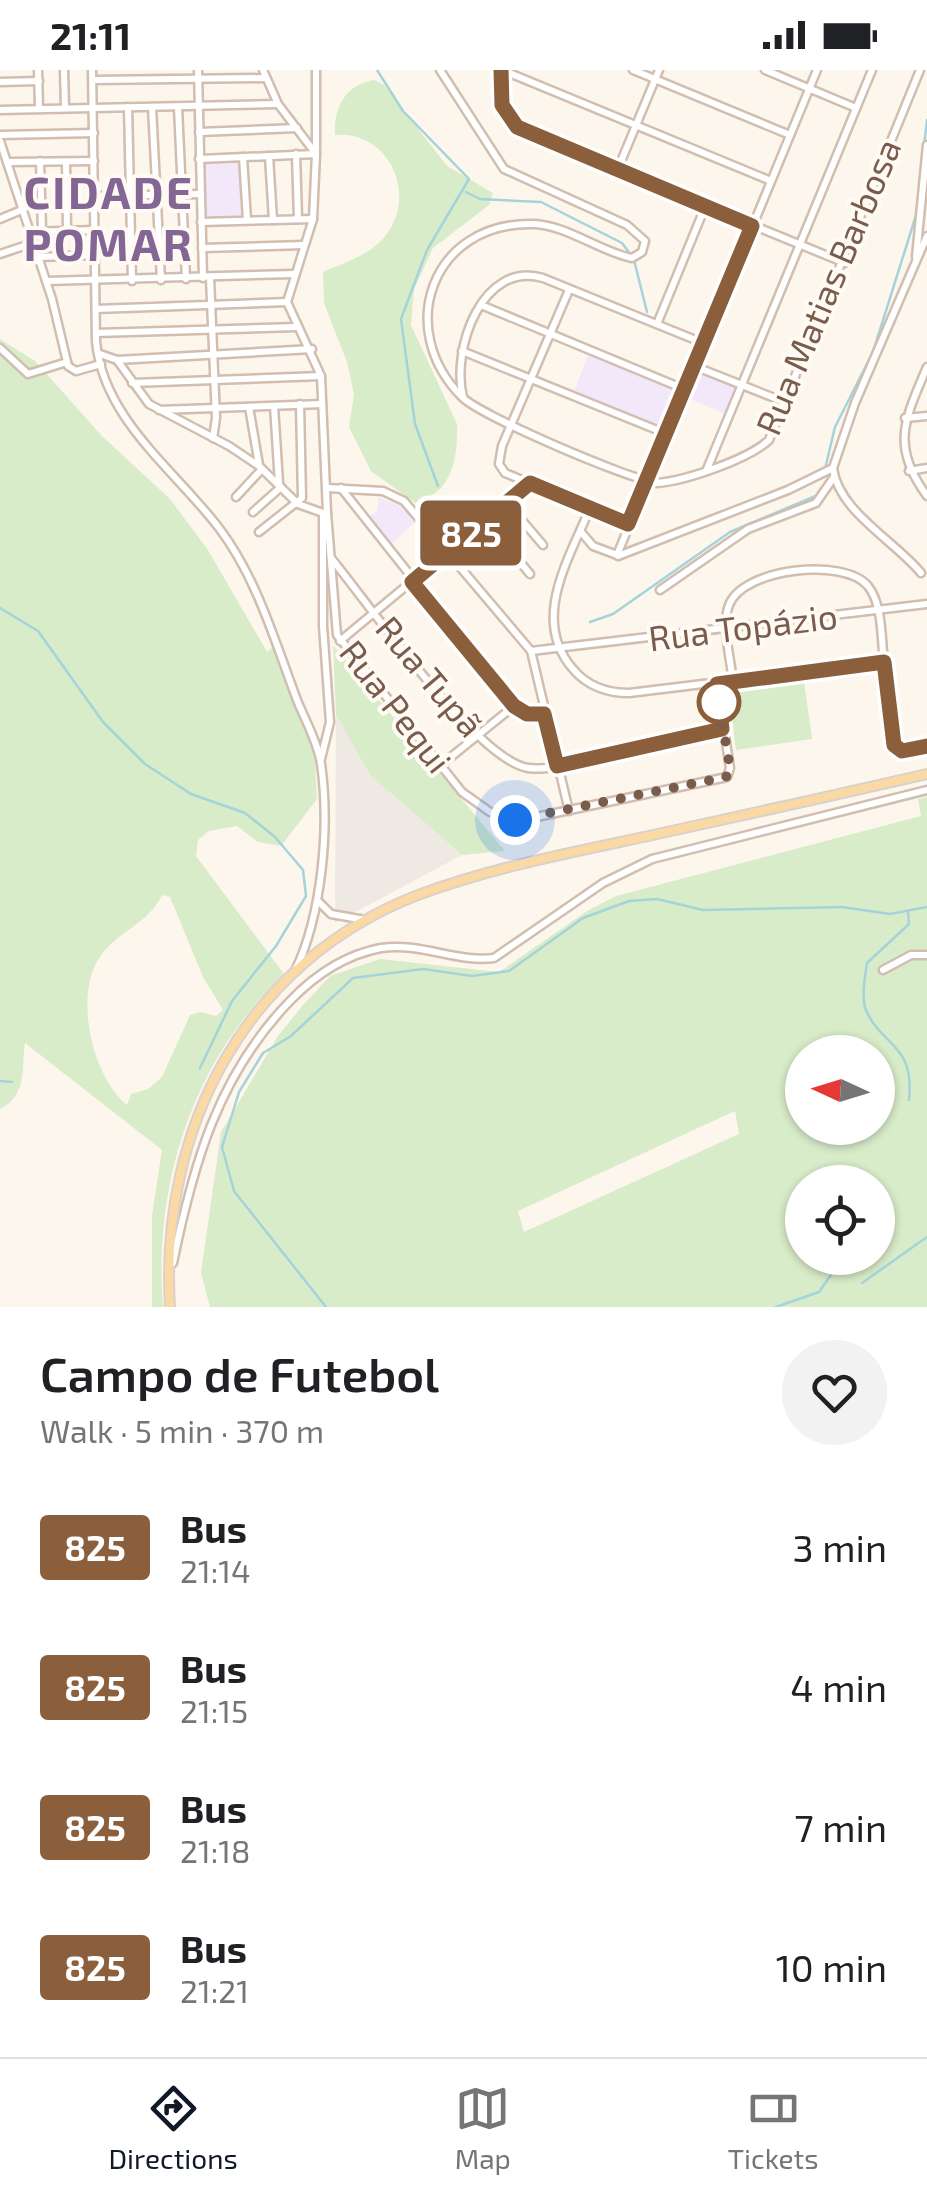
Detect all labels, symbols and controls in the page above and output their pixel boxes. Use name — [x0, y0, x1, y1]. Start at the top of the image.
text: 21:11 — [50, 12, 131, 58]
street label: Rua Matias Barbosa — [746, 132, 908, 440]
district label: CIDADE POMAR — [23, 164, 195, 270]
line badge: 825 — [414, 500, 528, 566]
text: 825 — [440, 512, 502, 554]
street label: Rua Topázio — [646, 594, 840, 658]
street label: Rua Tupã — [368, 607, 493, 745]
street label: Rua Pequi — [332, 631, 461, 780]
unlabelled marker — [698, 681, 740, 723]
your location — [490, 795, 540, 845]
north arrow — [785, 1035, 895, 1145]
map controls — [785, 1035, 895, 1275]
button: locate — [785, 1165, 895, 1275]
button: heart — [782, 1340, 887, 1445]
text: Campo de Futebol — [40, 1344, 439, 1402]
text: Walk · 5 min · 370 m — [40, 1411, 324, 1449]
text: Bus — [180, 1505, 247, 1551]
text: 3 min — [793, 1524, 887, 1570]
text: 825 — [64, 1526, 126, 1568]
text: 21:14 — [180, 1551, 251, 1589]
text: Bus — [180, 1645, 247, 1691]
text: 4 min — [790, 1664, 887, 1710]
text: 825 — [64, 1666, 126, 1708]
text: 21:15 — [180, 1691, 248, 1729]
text: Bus — [180, 1785, 247, 1831]
text: 7 min — [794, 1804, 887, 1850]
text: 825 — [64, 1806, 126, 1848]
text: 21:18 — [180, 1831, 250, 1869]
text: Bus — [180, 1925, 247, 1971]
text: 10 min — [776, 1944, 887, 1990]
text: 825 — [64, 1946, 126, 1988]
text: 21:21 — [180, 1971, 249, 2009]
tab: Directions — [109, 2081, 238, 2175]
tab: Map — [455, 2081, 511, 2175]
tab: Tickets — [728, 2081, 818, 2175]

